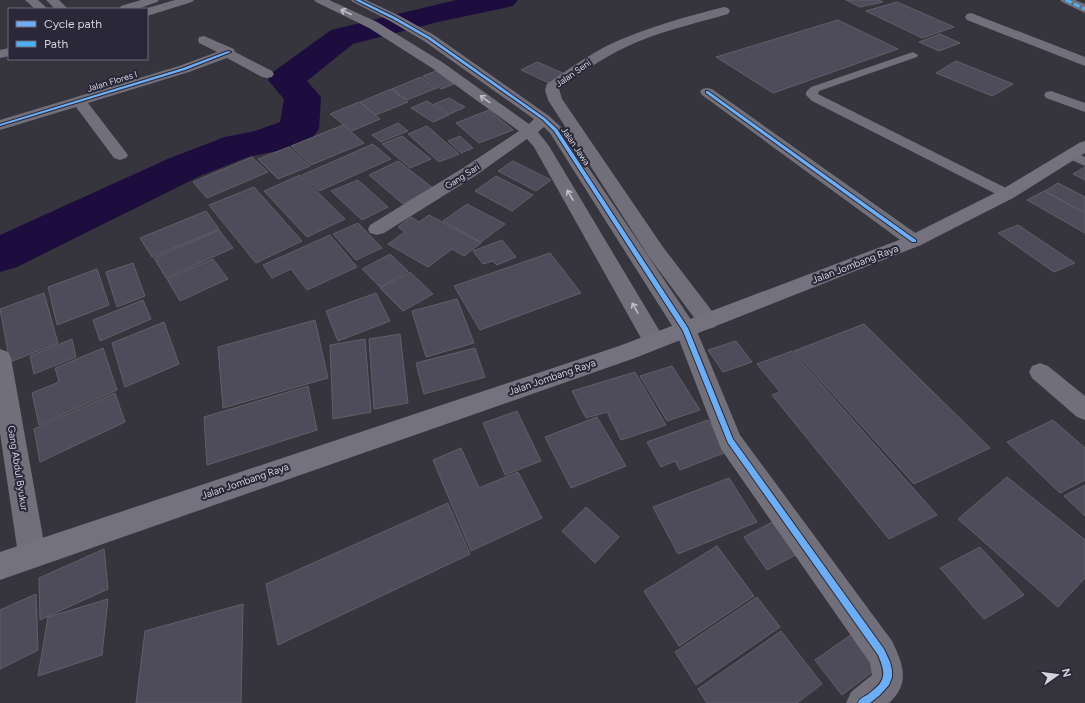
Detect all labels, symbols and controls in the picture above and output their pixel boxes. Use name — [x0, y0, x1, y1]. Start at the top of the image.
legend — [8, 8, 148, 60]
one-way arrow — [341, 8, 353, 15]
text: Cycle path — [44, 17, 102, 31]
text: Path — [44, 37, 68, 51]
street label: Jalan Seni — [553, 57, 593, 89]
street label: Jalan Flores I — [86, 68, 138, 94]
one-way arrow — [480, 95, 491, 104]
street label: Jalan Jawa — [559, 125, 593, 168]
street label: Gang Sari — [443, 161, 481, 191]
one-way arrow — [565, 189, 573, 201]
street label: Jalan Jombang Raya — [810, 242, 900, 286]
one-way arrow — [630, 302, 638, 314]
street label: Jalan Jombang Raya — [507, 356, 597, 398]
street label: Gang Abdul Byukur — [5, 424, 31, 512]
street label: Jalan Jombang Raya — [200, 460, 290, 502]
north arrow — [1037, 655, 1077, 695]
text: N — [1059, 667, 1074, 678]

